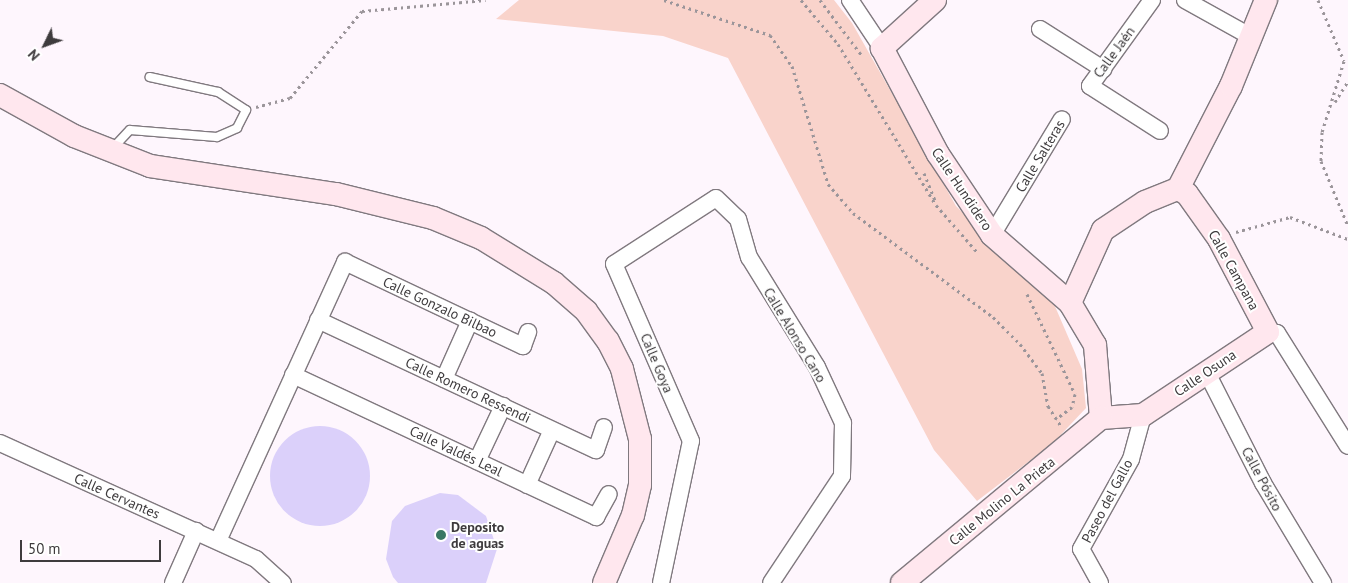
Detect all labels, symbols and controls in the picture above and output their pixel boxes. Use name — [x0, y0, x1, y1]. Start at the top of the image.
north arrow — [20, 20, 70, 70]
street label: Calle Jaén — [1090, 23, 1138, 81]
text: N — [24, 46, 44, 64]
street label: Calle Salteras — [1012, 117, 1068, 195]
street label: Calle Hundidero — [928, 144, 996, 234]
street label: Calle Campana — [1205, 227, 1263, 313]
street label: Calle Gonzalo Bilbao — [380, 273, 500, 341]
street label: Calle Alonso Cano — [760, 284, 830, 386]
street label: Calle Goya — [637, 331, 677, 395]
street label: Calle Osuna — [1171, 346, 1239, 400]
street label: Calle Romero Ressendi — [403, 354, 533, 426]
street label: Calle Valdés Leal — [407, 422, 505, 480]
street label: Calle Pósito — [1238, 444, 1286, 514]
street label: Calle Molino La Prieta — [946, 453, 1058, 549]
street label: Paseo del Gallo — [1078, 456, 1136, 546]
street label: Calle Cervantes — [72, 470, 162, 522]
place label: Deposito de aguas — [451, 519, 504, 552]
marker: Deposito de aguas — [435, 529, 447, 541]
scale bar — [22, 530, 164, 562]
text: 50 m — [28, 539, 61, 558]

